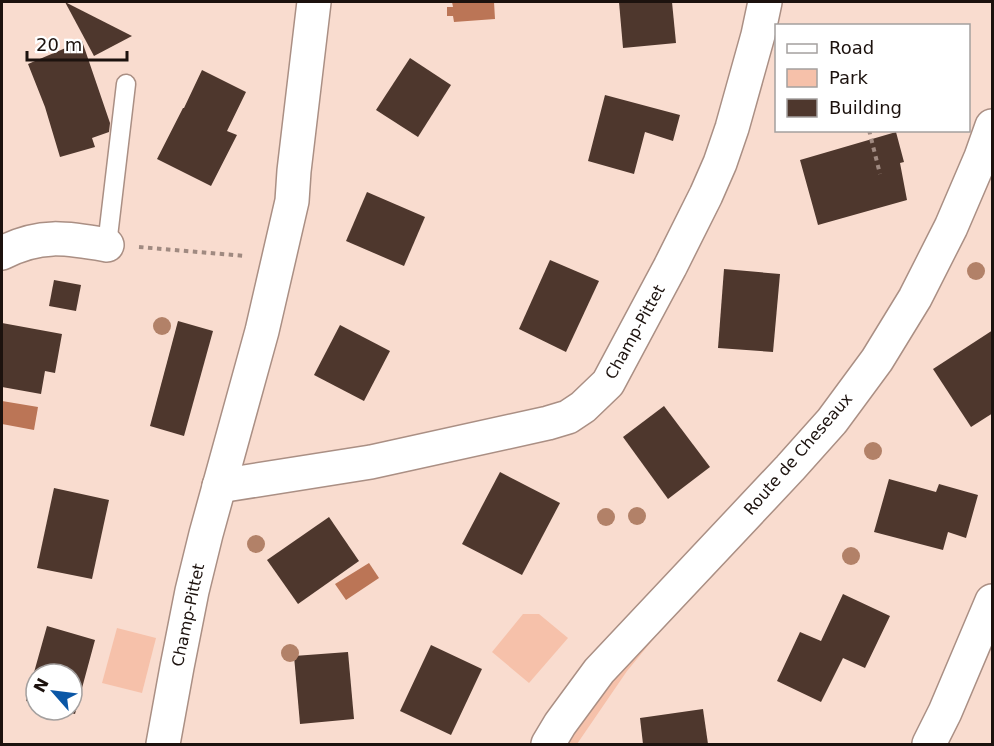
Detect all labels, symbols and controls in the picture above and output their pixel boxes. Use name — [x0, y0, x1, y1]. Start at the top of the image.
scale bar — [27, 24, 128, 62]
legend — [775, 24, 970, 132]
text: 20 m — [36, 34, 82, 55]
text: Road — [829, 37, 874, 58]
text: Park — [829, 67, 868, 88]
text: Building — [829, 97, 902, 118]
street label: Champ-Pittet — [601, 281, 669, 383]
street label: Route de Cheseaux — [740, 389, 856, 519]
street label: Champ-Pittet — [168, 562, 208, 668]
north arrow — [24, 662, 84, 722]
text: N — [30, 675, 53, 696]

